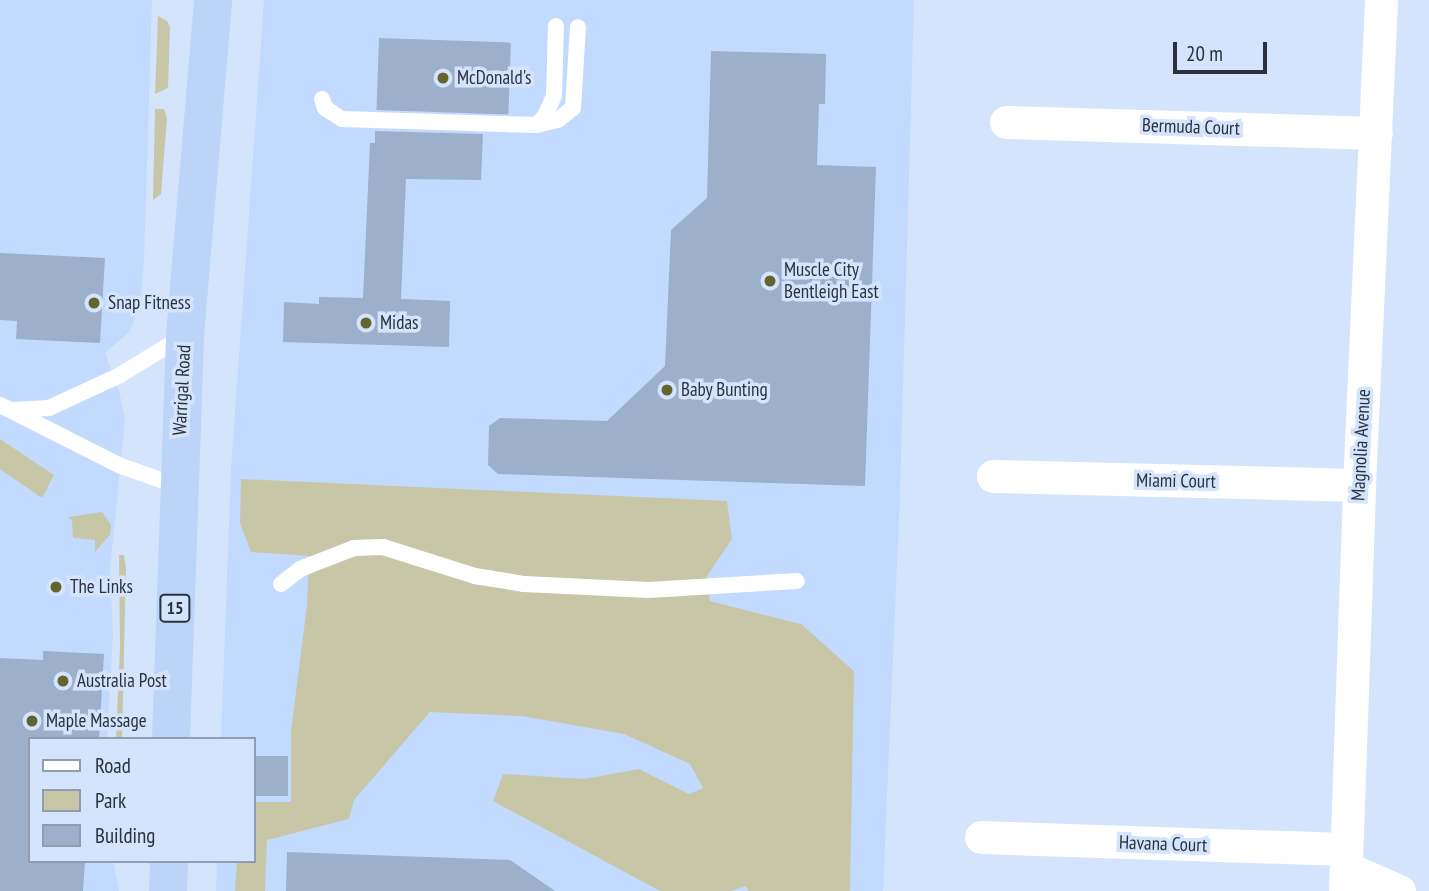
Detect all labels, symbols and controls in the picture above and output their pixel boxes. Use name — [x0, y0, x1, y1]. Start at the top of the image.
scale bar — [1177, 28, 1272, 72]
text: 20 m — [1186, 40, 1223, 67]
place label: McDonald's — [457, 67, 532, 89]
marker: McDonald's — [435, 70, 451, 86]
street label: Bermuda Court — [1142, 114, 1240, 140]
place label: Muscle City Bentleigh East — [784, 259, 879, 303]
marker: Muscle City Bentleigh East — [762, 273, 778, 289]
place label: Snap Fitness — [108, 292, 191, 314]
marker: Snap Fitness — [86, 295, 102, 311]
place label: Midas — [380, 312, 418, 334]
marker: Midas — [358, 315, 374, 331]
street label: Warrigal Road — [168, 344, 196, 436]
place label: Baby Bunting — [681, 379, 768, 401]
marker: Baby Bunting — [659, 382, 675, 398]
street label: Magnolia Avenue — [1347, 388, 1375, 502]
street label: Miami Court — [1136, 469, 1216, 493]
place label: The Links — [70, 576, 133, 598]
marker: The Links — [48, 579, 64, 595]
road number: 15 — [159, 594, 191, 622]
place label: Australia Post — [77, 670, 167, 692]
marker: Australia Post — [55, 673, 71, 689]
place label: Maple Massage — [46, 710, 146, 732]
marker: Maple Massage — [24, 713, 40, 729]
legend — [28, 737, 256, 863]
text: Road — [95, 752, 131, 779]
text: Park — [95, 787, 126, 814]
text: Building — [95, 822, 155, 849]
street label: Havana Court — [1119, 831, 1207, 857]

